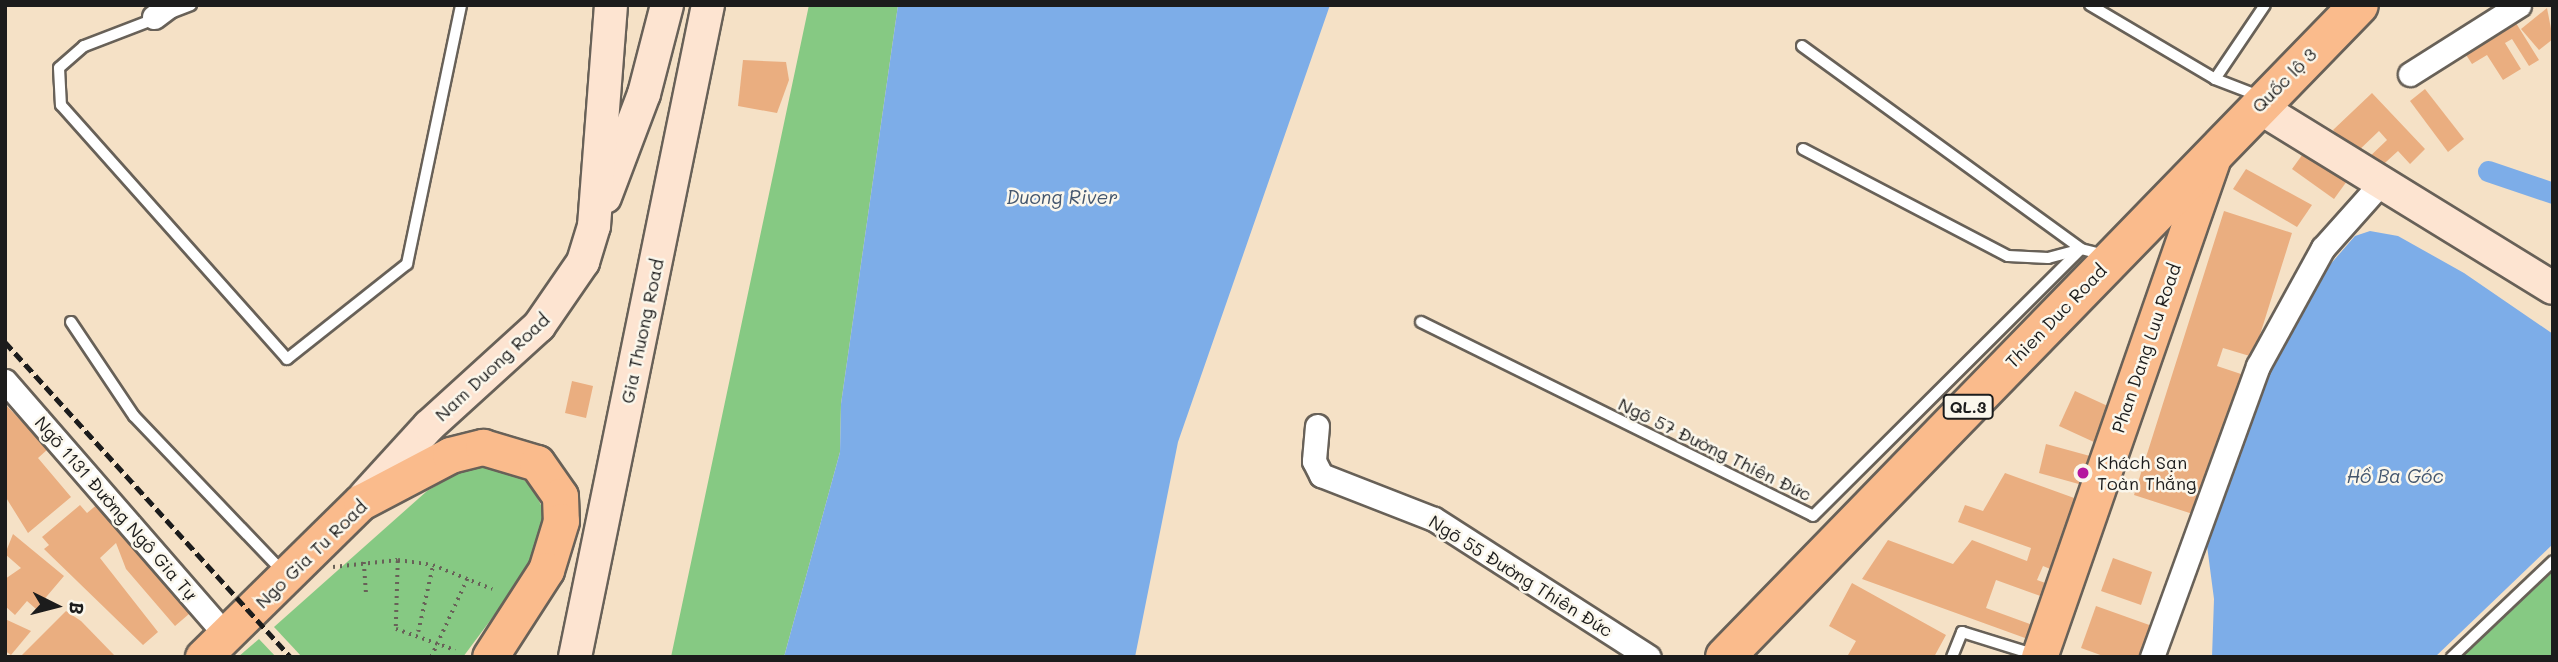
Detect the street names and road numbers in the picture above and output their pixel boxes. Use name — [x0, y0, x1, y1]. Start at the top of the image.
street label: Quốc lộ 3 — [2247, 43, 2321, 117]
street label: Gia Thuong Road — [616, 257, 668, 405]
street label: Thien Duc Road — [2001, 260, 2111, 372]
street label: Phan Dang Luu Road — [2107, 261, 2185, 435]
street label: Nam Duong Road — [430, 308, 554, 426]
street label: Ngõ 57 Đường Thiên Đức — [1615, 393, 1815, 505]
road number: QL.3 — [1942, 394, 1994, 420]
street label: Ngõ 1131 Đường Ngô Gia Tự — [30, 412, 202, 604]
street label: Ngo Gia Tu Road — [251, 495, 371, 613]
street label: Ngõ 55 Đường Thiên Đức — [1425, 511, 1617, 641]

